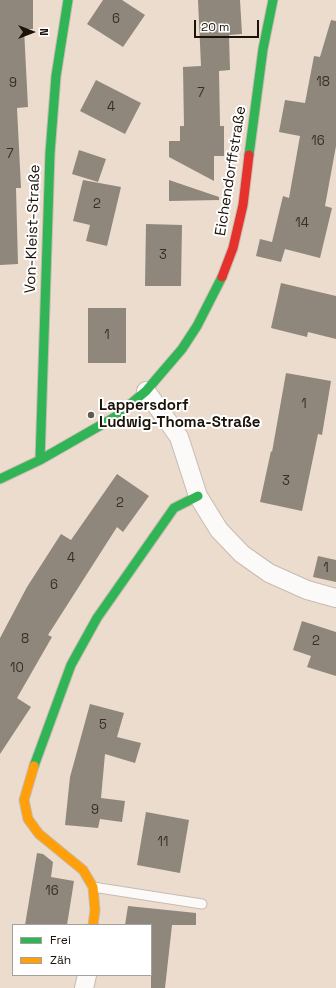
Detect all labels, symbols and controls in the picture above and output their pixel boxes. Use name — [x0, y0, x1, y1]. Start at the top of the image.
house number: 6 — [112, 11, 120, 27]
north arrow — [12, 12, 52, 52]
scale bar — [196, 12, 261, 38]
text: 20 m — [201, 19, 229, 35]
text: N — [37, 28, 51, 36]
house number: 18 — [316, 74, 330, 90]
house number: 9 — [9, 75, 17, 91]
house number: 7 — [197, 85, 205, 101]
house number: 4 — [107, 99, 115, 115]
street label: Eichendorffstraße — [212, 105, 250, 237]
house number: 16 — [311, 133, 325, 149]
house number: 7 — [6, 146, 14, 162]
street label: Von-Kleist-Straße — [22, 164, 44, 294]
house number: 2 — [93, 196, 101, 212]
house number: 14 — [295, 215, 309, 231]
house number: 3 — [159, 247, 167, 263]
house number: 1 — [104, 327, 110, 343]
house number: 1 — [301, 396, 307, 412]
place label: Lappersdorf Ludwig-Thoma-Straße — [99, 397, 260, 432]
marker: Lappersdorf Ludwig-Thoma-Straße — [86, 410, 96, 420]
house number: 3 — [282, 473, 290, 489]
house number: 2 — [116, 495, 124, 511]
house number: 4 — [67, 550, 75, 566]
house number: 1 — [323, 560, 329, 576]
house number: 6 — [50, 577, 58, 593]
house number: 8 — [21, 631, 29, 647]
house number: 2 — [312, 633, 320, 649]
house number: 10 — [10, 660, 24, 676]
house number: 5 — [99, 717, 107, 733]
house number: 9 — [91, 802, 99, 818]
house number: 11 — [158, 834, 168, 850]
house number: 16 — [45, 883, 59, 899]
legend — [12, 924, 152, 976]
text: Frei — [50, 932, 71, 948]
text: Zäh — [50, 952, 71, 968]

